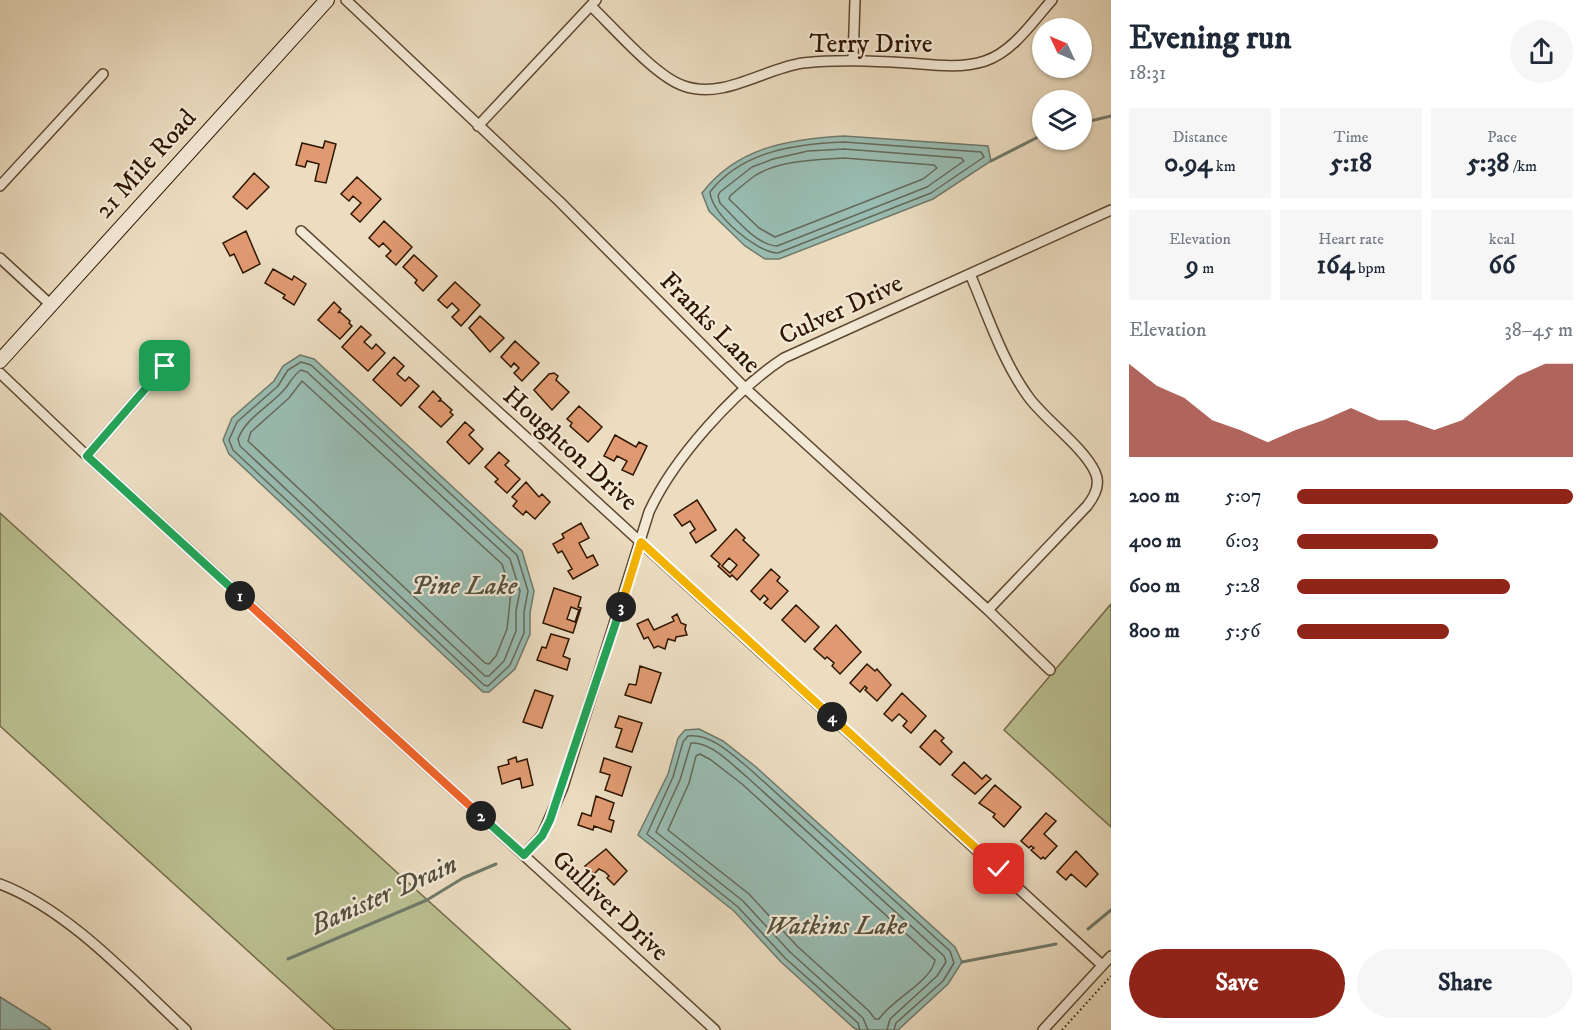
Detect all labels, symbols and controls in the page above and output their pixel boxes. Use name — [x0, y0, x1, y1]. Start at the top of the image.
north arrow — [1032, 18, 1092, 78]
map controls — [1032, 18, 1092, 150]
text: Evening run — [1129, 18, 1291, 59]
button: share — [1510, 20, 1573, 83]
street label: Terry Drive — [810, 28, 932, 61]
text: 18:31 — [1129, 61, 1166, 86]
button: layers — [1032, 90, 1092, 150]
street label: 21 Mile Road — [88, 102, 204, 226]
text: Distance — [1172, 127, 1228, 147]
text: Time — [1334, 127, 1368, 147]
text: Pace — [1487, 127, 1517, 147]
text: 0.94 — [1164, 147, 1212, 180]
text: 5:18 — [1330, 147, 1372, 180]
text: 5:38 — [1467, 147, 1509, 180]
text: km — [1212, 156, 1236, 176]
text: /km — [1509, 156, 1537, 176]
text: Elevation — [1169, 229, 1231, 249]
text: Heart rate — [1318, 229, 1384, 249]
text: kcal — [1489, 229, 1515, 249]
text: 9 — [1186, 249, 1199, 282]
text: 164 — [1317, 249, 1354, 282]
text: 66 — [1488, 249, 1516, 282]
text: m — [1199, 258, 1214, 278]
text: bpm — [1354, 258, 1385, 278]
street label: Franks Lane — [652, 265, 768, 381]
street label: Culver Drive — [774, 267, 908, 353]
text: Elevation — [1129, 318, 1206, 343]
text: 38–45 m — [1504, 318, 1573, 343]
pin — [139, 340, 190, 391]
icon: arrive — [148, 349, 181, 382]
street label: Houghton Drive — [495, 380, 645, 518]
text: 200 m — [1129, 484, 1180, 509]
text: 5:07 — [1225, 484, 1261, 509]
text: 400 m — [1129, 529, 1181, 554]
text: 6:03 — [1225, 529, 1259, 554]
water label: Pine Lake — [411, 569, 518, 603]
text: 600 m — [1129, 574, 1180, 599]
text: 5:28 — [1225, 574, 1260, 599]
pin: 1 — [225, 581, 255, 611]
text: 1 — [237, 586, 243, 606]
pin: 3 — [606, 592, 636, 622]
text: 3 — [618, 597, 624, 617]
text: 800 m — [1129, 619, 1180, 644]
text: 5:56 — [1225, 619, 1261, 644]
pin: 4 — [817, 702, 847, 732]
text: 4 — [827, 707, 837, 727]
pin: 2 — [466, 801, 496, 831]
text: 2 — [477, 806, 485, 826]
street label: Gulliver Drive — [545, 843, 675, 969]
pin — [973, 843, 1024, 894]
water label: Banister Drain — [304, 847, 463, 943]
icon: check — [982, 852, 1015, 885]
water label: Watkins Lake — [765, 909, 908, 943]
button: Save — [1129, 949, 1345, 1018]
button: Share — [1357, 949, 1573, 1018]

